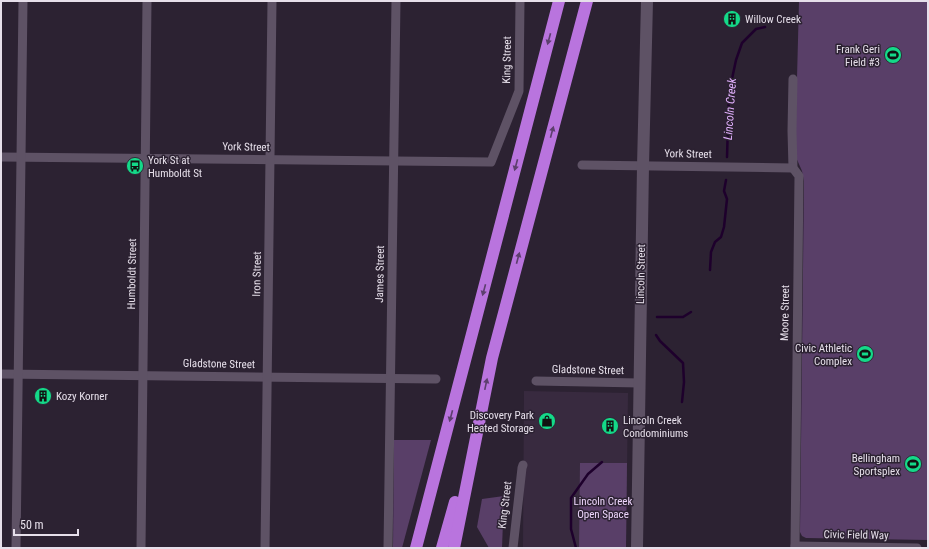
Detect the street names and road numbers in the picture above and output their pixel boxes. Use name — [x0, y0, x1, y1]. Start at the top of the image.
street label: King Street — [500, 36, 514, 84]
street label: York Street — [222, 140, 270, 154]
street label: York Street — [664, 147, 712, 161]
street label: Humboldt Street — [125, 238, 139, 310]
street label: Lincoln Street — [634, 244, 648, 304]
street label: James Street — [373, 245, 387, 303]
street label: Iron Street — [250, 251, 264, 297]
street label: Moore Street — [778, 285, 792, 341]
street label: Gladstone Street — [183, 357, 255, 371]
street label: Gladstone Street — [552, 363, 624, 377]
street label: King Street — [496, 481, 514, 529]
street label: Civic Field Way — [823, 528, 889, 542]

